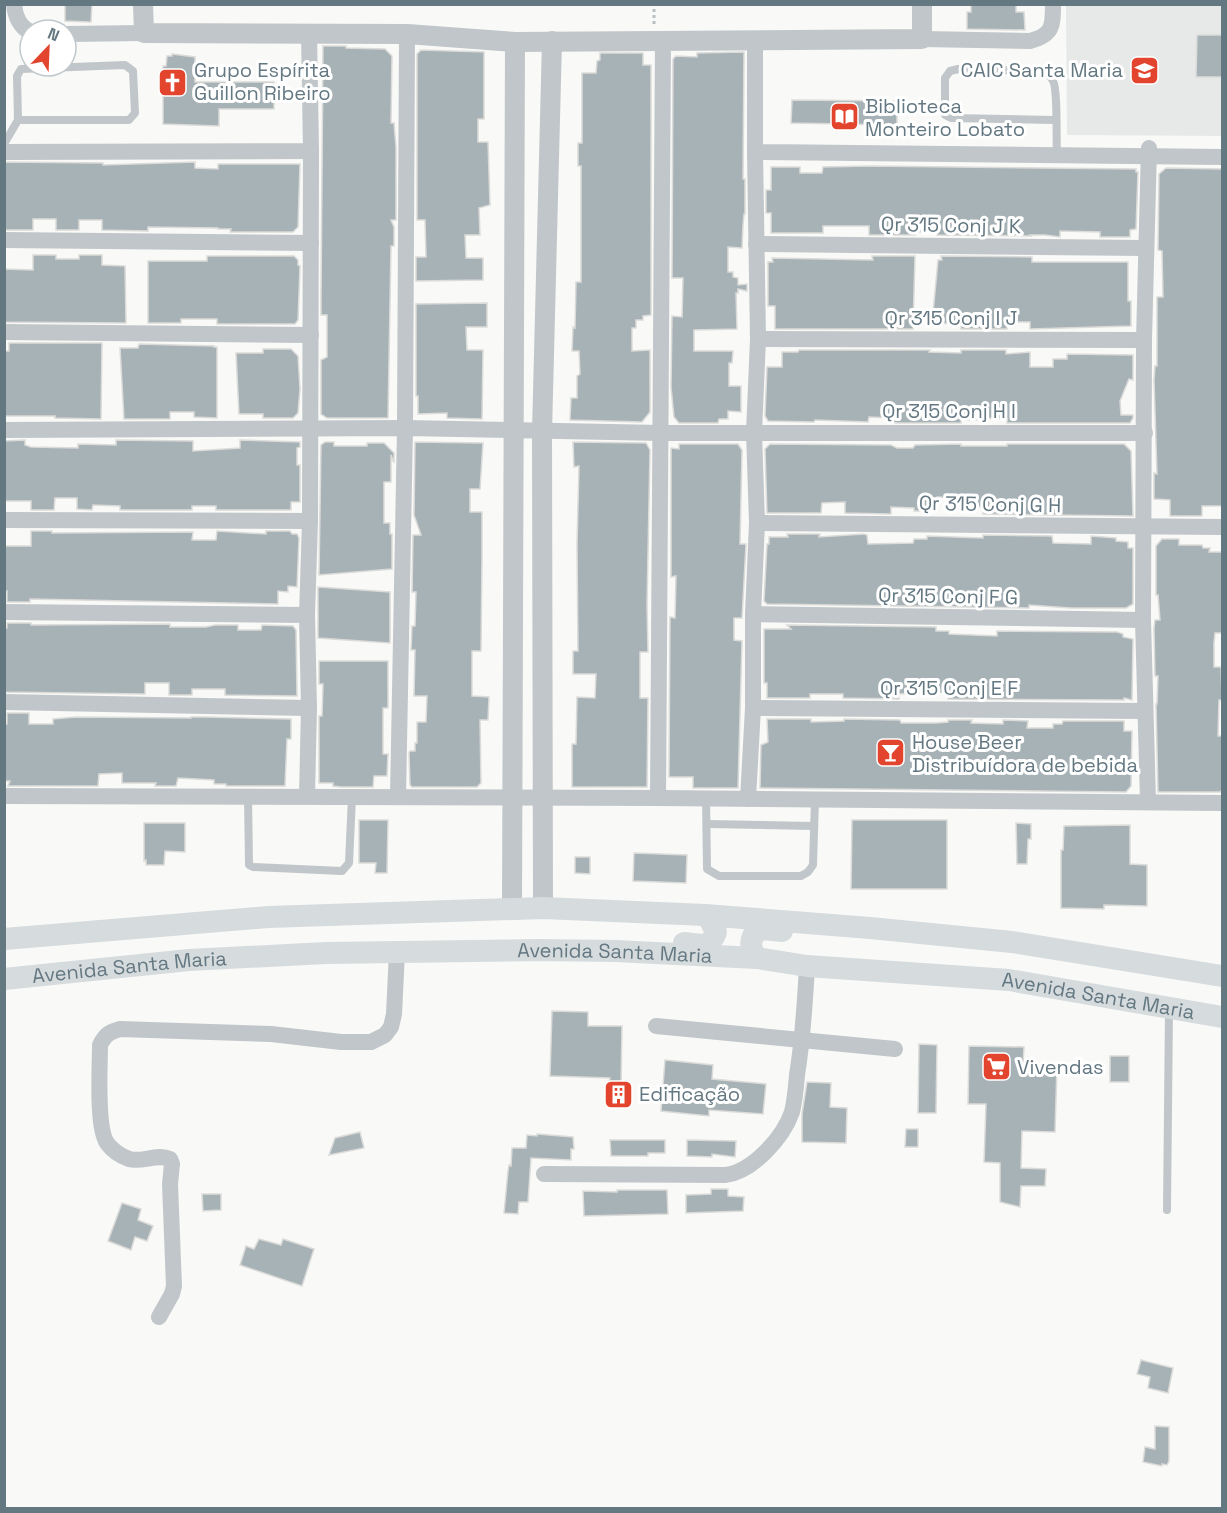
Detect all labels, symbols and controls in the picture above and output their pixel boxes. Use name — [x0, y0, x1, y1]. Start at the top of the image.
north arrow — [18, 18, 78, 78]
text: N — [45, 23, 63, 46]
school or university icon: CAIC Santa Maria — [1128, 54, 1160, 86]
place label: Grupo Espírita Guillon Ribeiro — [194, 57, 331, 106]
place label: CAIC Santa Maria — [961, 57, 1123, 83]
church icon: Grupo Espírita Guillon Ribeiro — [157, 66, 189, 98]
place label: Biblioteca Monteiro Lobato — [865, 93, 1025, 142]
library icon: Biblioteca Monteiro Lobato — [828, 101, 860, 133]
street label: Qr 315 Conj J K — [881, 211, 1021, 239]
street label: Qr 315 Conj I J — [885, 305, 1017, 331]
street label: Qr 315 Conj H I — [882, 398, 1016, 424]
street label: Qr 315 Conj G H — [919, 490, 1061, 518]
street label: Qr 315 Conj F G — [878, 582, 1018, 610]
street label: Qr 315 Conj E F — [880, 675, 1018, 701]
place label: House Beer Distribuídora de bebida — [912, 729, 1138, 778]
bar icon: House Beer Distribuídora de bebida — [875, 737, 907, 769]
street label: Avenida Santa Maria — [517, 937, 713, 969]
street label: Avenida Santa Maria — [31, 945, 227, 989]
street label: Avenida Santa Maria — [1001, 967, 1197, 1025]
supermarket icon: Vivendas — [980, 1051, 1012, 1083]
place label: Vivendas — [1017, 1054, 1104, 1080]
building icon: Edificação — [602, 1078, 634, 1110]
place label: Edificação — [639, 1081, 740, 1107]

